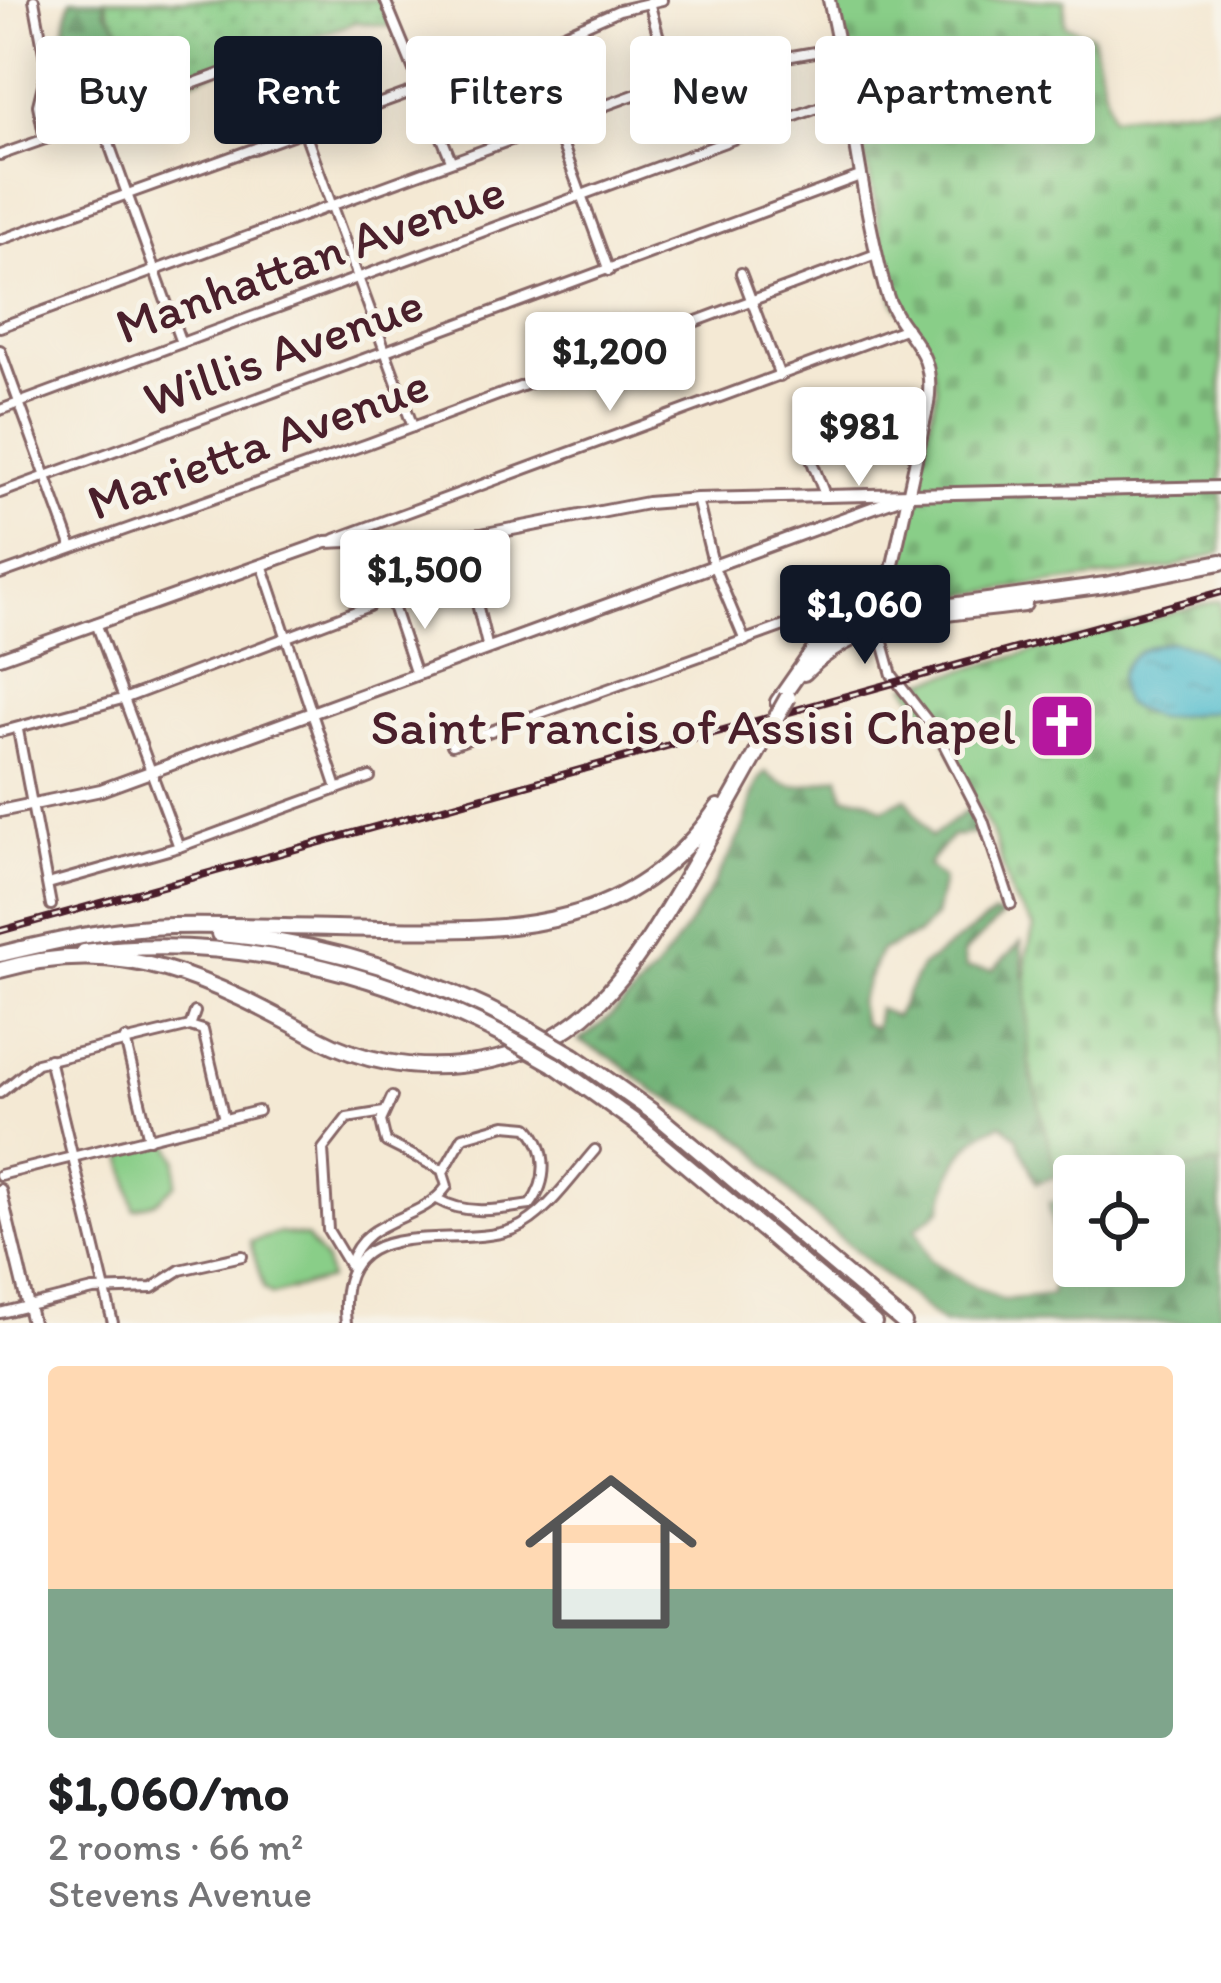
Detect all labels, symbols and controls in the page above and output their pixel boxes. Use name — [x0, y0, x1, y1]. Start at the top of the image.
chip: Buy — [36, 36, 190, 144]
chip: Rent — [214, 36, 382, 144]
chip: Filters — [406, 36, 606, 144]
chip: New — [630, 36, 791, 144]
chip: Apartment — [815, 36, 1095, 144]
street label: Manhattan Avenue — [107, 159, 513, 357]
street label: Willis Avenue — [135, 272, 431, 430]
pin: $1,200 — [512, 312, 708, 414]
text: $1,200 — [552, 327, 668, 374]
street label: Marietta Avenue — [79, 353, 437, 533]
pin: $981 — [788, 387, 930, 489]
text: $981 — [819, 402, 899, 449]
pin: $1,500 — [327, 530, 523, 632]
text: $1,500 — [367, 545, 483, 592]
pin: $1,060 — [767, 565, 963, 667]
text: $1,060 — [807, 580, 923, 627]
church icon: Saint Francis of Assisi Chapel — [1027, 691, 1097, 761]
place label: Saint Francis of Assisi Chapel — [371, 696, 1016, 757]
map controls — [1053, 1155, 1185, 1287]
button: locate — [1053, 1155, 1185, 1287]
icon: home — [503, 1444, 719, 1660]
text: $1,060/mo — [48, 1762, 290, 1823]
text: 2 rooms · 66 m² — [48, 1823, 303, 1870]
text: Stevens Avenue — [48, 1870, 312, 1917]

